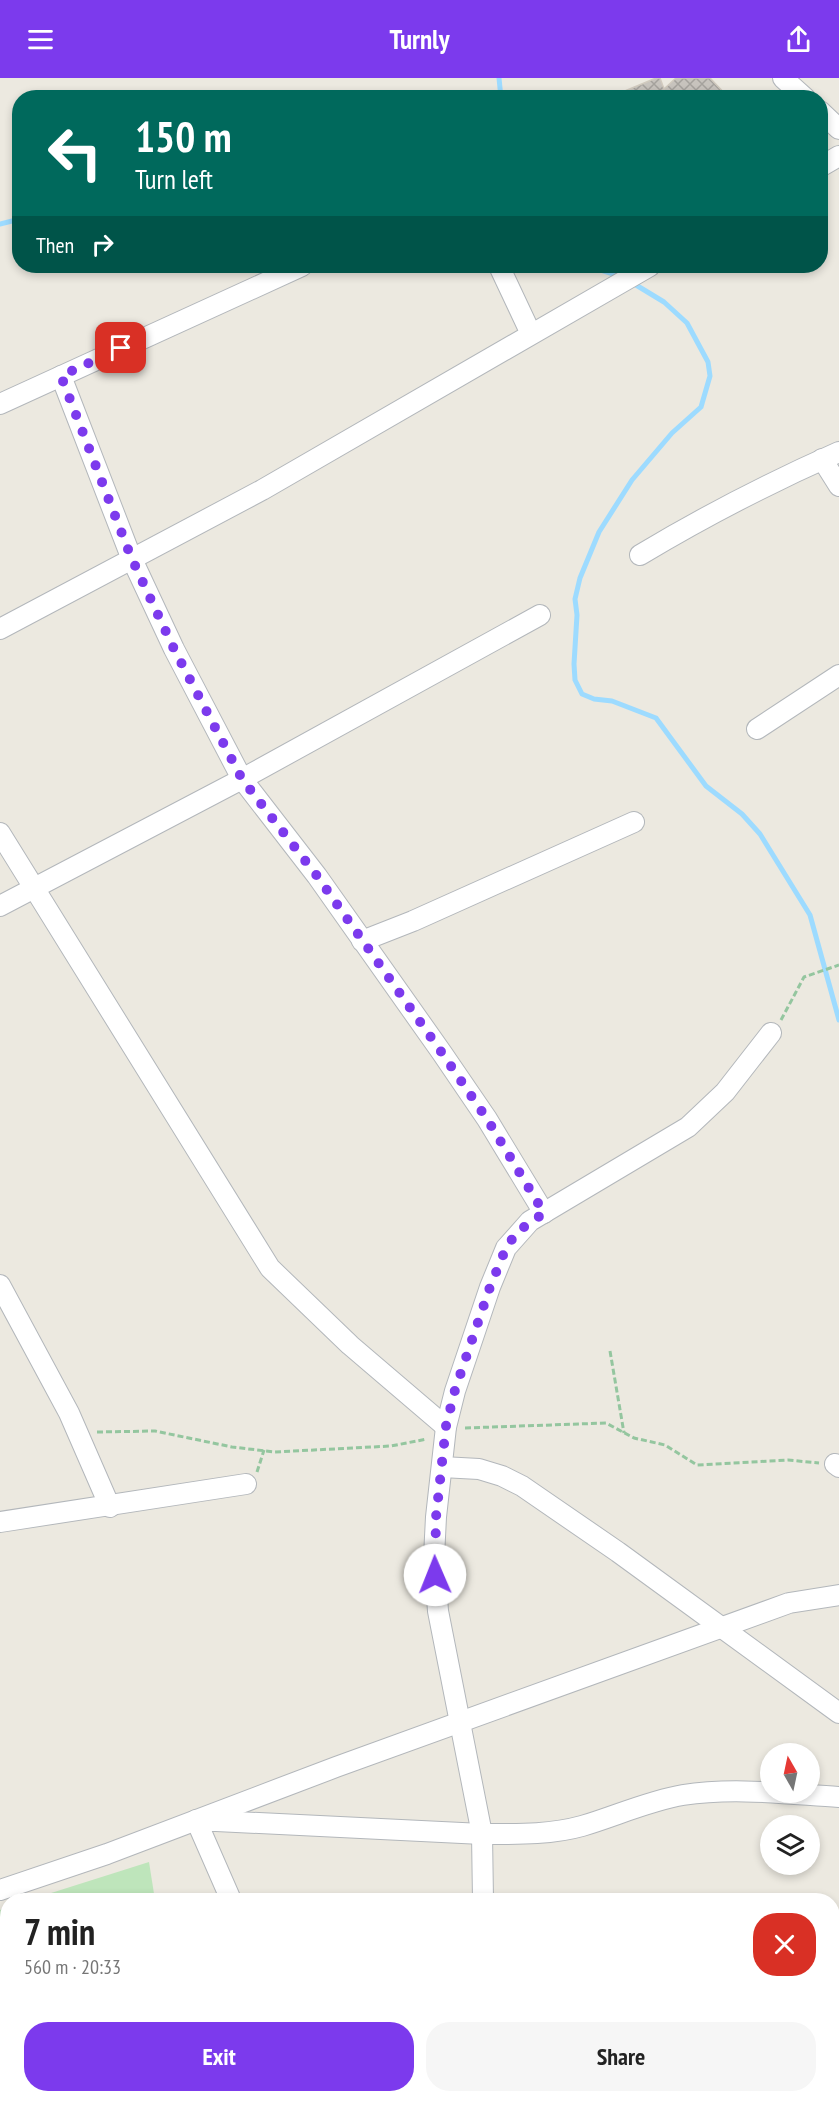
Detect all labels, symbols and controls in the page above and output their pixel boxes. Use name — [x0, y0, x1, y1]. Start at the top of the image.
text: Turnly — [390, 22, 449, 56]
icon: menu — [24, 23, 57, 56]
icon: share — [782, 23, 815, 56]
text: 150 m — [135, 109, 232, 164]
icon: left — [36, 114, 114, 192]
text: Turn left — [135, 162, 213, 196]
icon: right — [86, 228, 119, 261]
text: Then — [36, 231, 74, 259]
pin — [95, 322, 146, 373]
icon: arrive — [104, 331, 137, 364]
position arrow — [403, 1543, 467, 1607]
north arrow — [760, 1743, 820, 1803]
map controls — [760, 1743, 820, 1875]
button: layers — [760, 1815, 820, 1875]
text: 7 min — [24, 1908, 95, 1955]
button: close — [753, 1913, 816, 1976]
text: 560 m · 20:33 — [24, 1954, 121, 1980]
button: Exit — [24, 2022, 414, 2091]
button: Share — [426, 2022, 816, 2091]

